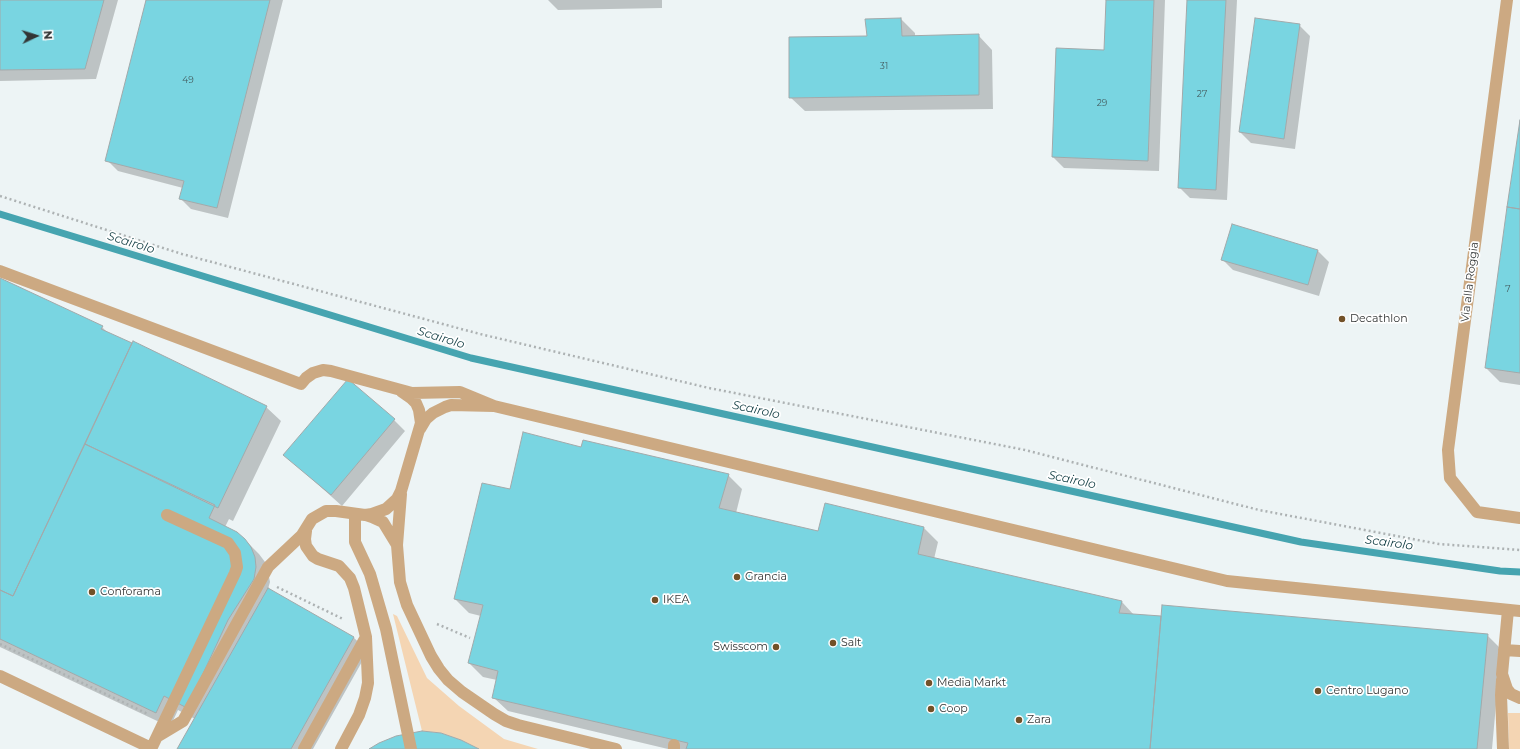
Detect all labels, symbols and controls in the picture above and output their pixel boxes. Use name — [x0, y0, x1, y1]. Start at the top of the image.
north arrow — [16, 16, 56, 56]
text: N — [41, 30, 55, 40]
house number: 31 — [880, 61, 888, 71]
house number: 49 — [182, 75, 194, 85]
house number: 27 — [1197, 89, 1207, 99]
house number: 29 — [1097, 98, 1107, 108]
water label: Scairolo — [106, 229, 156, 257]
street label: Via alla Roggia — [1459, 241, 1481, 323]
house number: 7 — [1505, 284, 1511, 294]
place label: Decathlon — [1350, 312, 1408, 326]
marker: Decathlon — [1337, 314, 1347, 324]
water label: Scairolo — [416, 324, 466, 352]
water label: Scairolo — [731, 398, 781, 422]
water label: Scairolo — [1047, 468, 1097, 492]
water label: Scairolo — [1364, 533, 1414, 553]
place label: Grancia — [745, 570, 787, 584]
marker: Grancia — [732, 572, 742, 582]
place label: Conforama — [100, 585, 161, 599]
marker: Conforama — [87, 587, 97, 597]
place label: IKEA — [663, 593, 689, 607]
marker: IKEA — [650, 595, 660, 605]
place label: Salt — [841, 636, 862, 650]
marker: Salt — [828, 638, 838, 648]
place label: Swisscom — [713, 640, 768, 654]
marker: Swisscom — [771, 642, 781, 652]
place label: Media Markt — [937, 676, 1006, 690]
marker: Media Markt — [924, 678, 934, 688]
place label: Centro Lugano — [1326, 684, 1408, 698]
marker: Centro Lugano — [1313, 686, 1323, 696]
place label: Coop — [939, 702, 968, 716]
marker: Coop — [926, 704, 936, 714]
place label: Zara — [1027, 713, 1051, 727]
marker: Zara — [1014, 715, 1024, 725]

